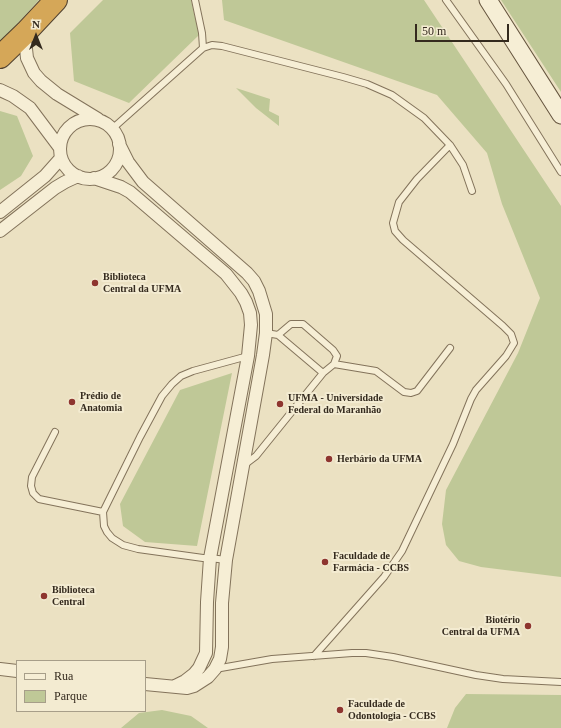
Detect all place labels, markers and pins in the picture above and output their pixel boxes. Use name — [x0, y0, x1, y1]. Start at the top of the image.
place label: Biblioteca Central da UFMA — [103, 271, 181, 294]
marker: Biblioteca Central da UFMA — [90, 278, 100, 288]
place label: Prédio de Anatomia — [80, 390, 122, 414]
place label: UFMA - Universidade Federal do Maranhão — [288, 392, 383, 416]
marker: Prédio de Anatomia — [67, 397, 77, 407]
marker: UFMA - Universidade Federal do Maranhão — [275, 399, 285, 409]
place label: Herbário da UFMA — [337, 453, 422, 465]
marker: Herbário da UFMA — [324, 454, 334, 464]
place label: Faculdade de Farmácia - CCBS — [333, 550, 409, 574]
marker: Faculdade de Farmácia - CCBS — [320, 557, 330, 567]
place label: Biblioteca Central — [52, 584, 95, 608]
marker: Biblioteca Central — [39, 591, 49, 601]
place label: Biotério Central da UFMA — [442, 614, 520, 638]
marker: Biotério Central da UFMA — [523, 621, 533, 631]
place label: Faculdade de Odontologia - CCBS — [348, 698, 436, 722]
marker: Faculdade de Odontologia - CCBS — [335, 705, 345, 715]

